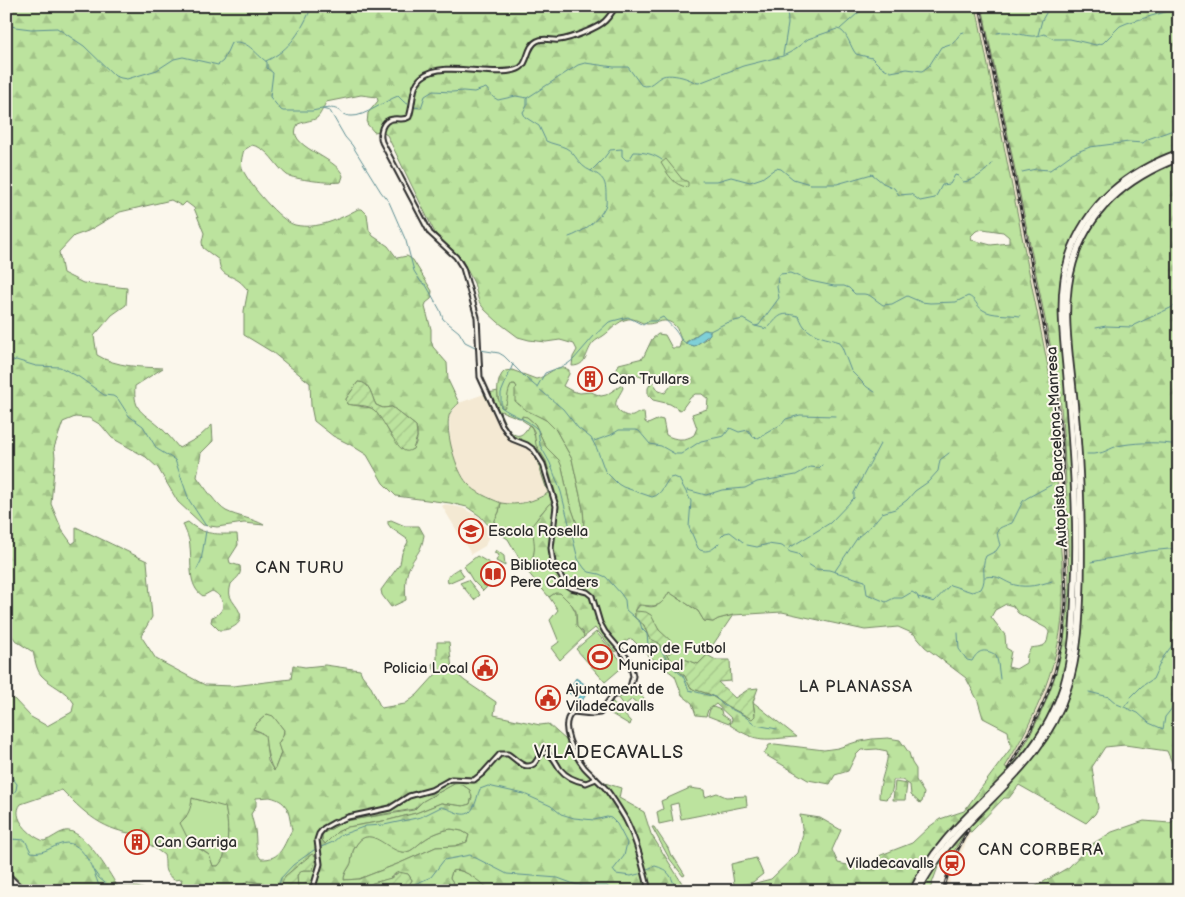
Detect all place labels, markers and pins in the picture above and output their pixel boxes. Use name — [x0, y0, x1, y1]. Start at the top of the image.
building icon: Can Trullars — [577, 366, 603, 392]
place label: Can Trullars — [608, 370, 690, 389]
school or university icon: Escola Rosella — [458, 518, 484, 544]
place label: Escola Rosella — [488, 522, 588, 541]
place label: Biblioteca Pere Calders — [510, 556, 599, 592]
library icon: Biblioteca Pere Calders — [480, 561, 506, 587]
place label: Camp de Futbol Municipal — [618, 639, 726, 675]
sports icon: Camp de Futbol Municipal — [587, 644, 613, 670]
public building icon: Policia Local — [472, 655, 498, 681]
place label: Policia Local — [383, 659, 468, 678]
place label: Ajuntament de Viladecavalls — [566, 680, 664, 716]
public building icon: Ajuntament de Viladecavalls — [535, 685, 561, 711]
building icon: Can Garriga — [124, 829, 150, 855]
place label: Can Garriga — [154, 833, 237, 852]
station icon: Viladecavalls — [939, 850, 965, 876]
place label: Viladecavalls — [846, 854, 935, 873]

